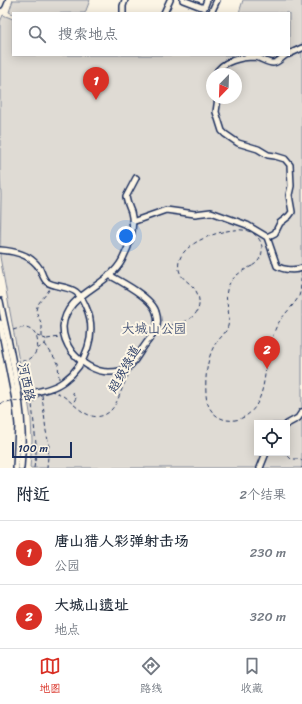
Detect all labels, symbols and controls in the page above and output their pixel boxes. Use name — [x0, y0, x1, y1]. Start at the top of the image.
search box — [12, 12, 290, 56]
text: 搜索地点 — [58, 21, 118, 47]
icon: search — [26, 23, 48, 45]
pin: 1 — [83, 67, 109, 100]
north arrow — [206, 68, 242, 104]
your location — [116, 226, 136, 246]
park label: 大城山公园 — [121, 317, 187, 340]
pin: 2 — [254, 336, 280, 369]
street label: 超级绿道 — [101, 341, 147, 397]
street label: 河西路 — [12, 361, 42, 403]
map controls — [254, 420, 290, 456]
button: locate — [254, 420, 290, 456]
text: 100 m — [18, 439, 48, 458]
scale bar — [12, 440, 72, 459]
text: 附近 — [16, 479, 50, 509]
text: 2个结果 — [239, 483, 286, 506]
text: 唐山猎人彩弹射击场 — [54, 528, 189, 554]
text: 1 — [26, 541, 32, 564]
text: 230 m — [250, 541, 286, 564]
text: 公园 — [54, 554, 80, 577]
text: 大城山遗址 — [54, 592, 129, 618]
text: 2 — [25, 605, 33, 628]
text: 320 m — [250, 605, 286, 628]
text: 地点 — [54, 618, 80, 641]
tab: 地图 — [39, 655, 61, 698]
tab: 路线 — [140, 655, 162, 698]
tab: 收藏 — [241, 655, 263, 698]

